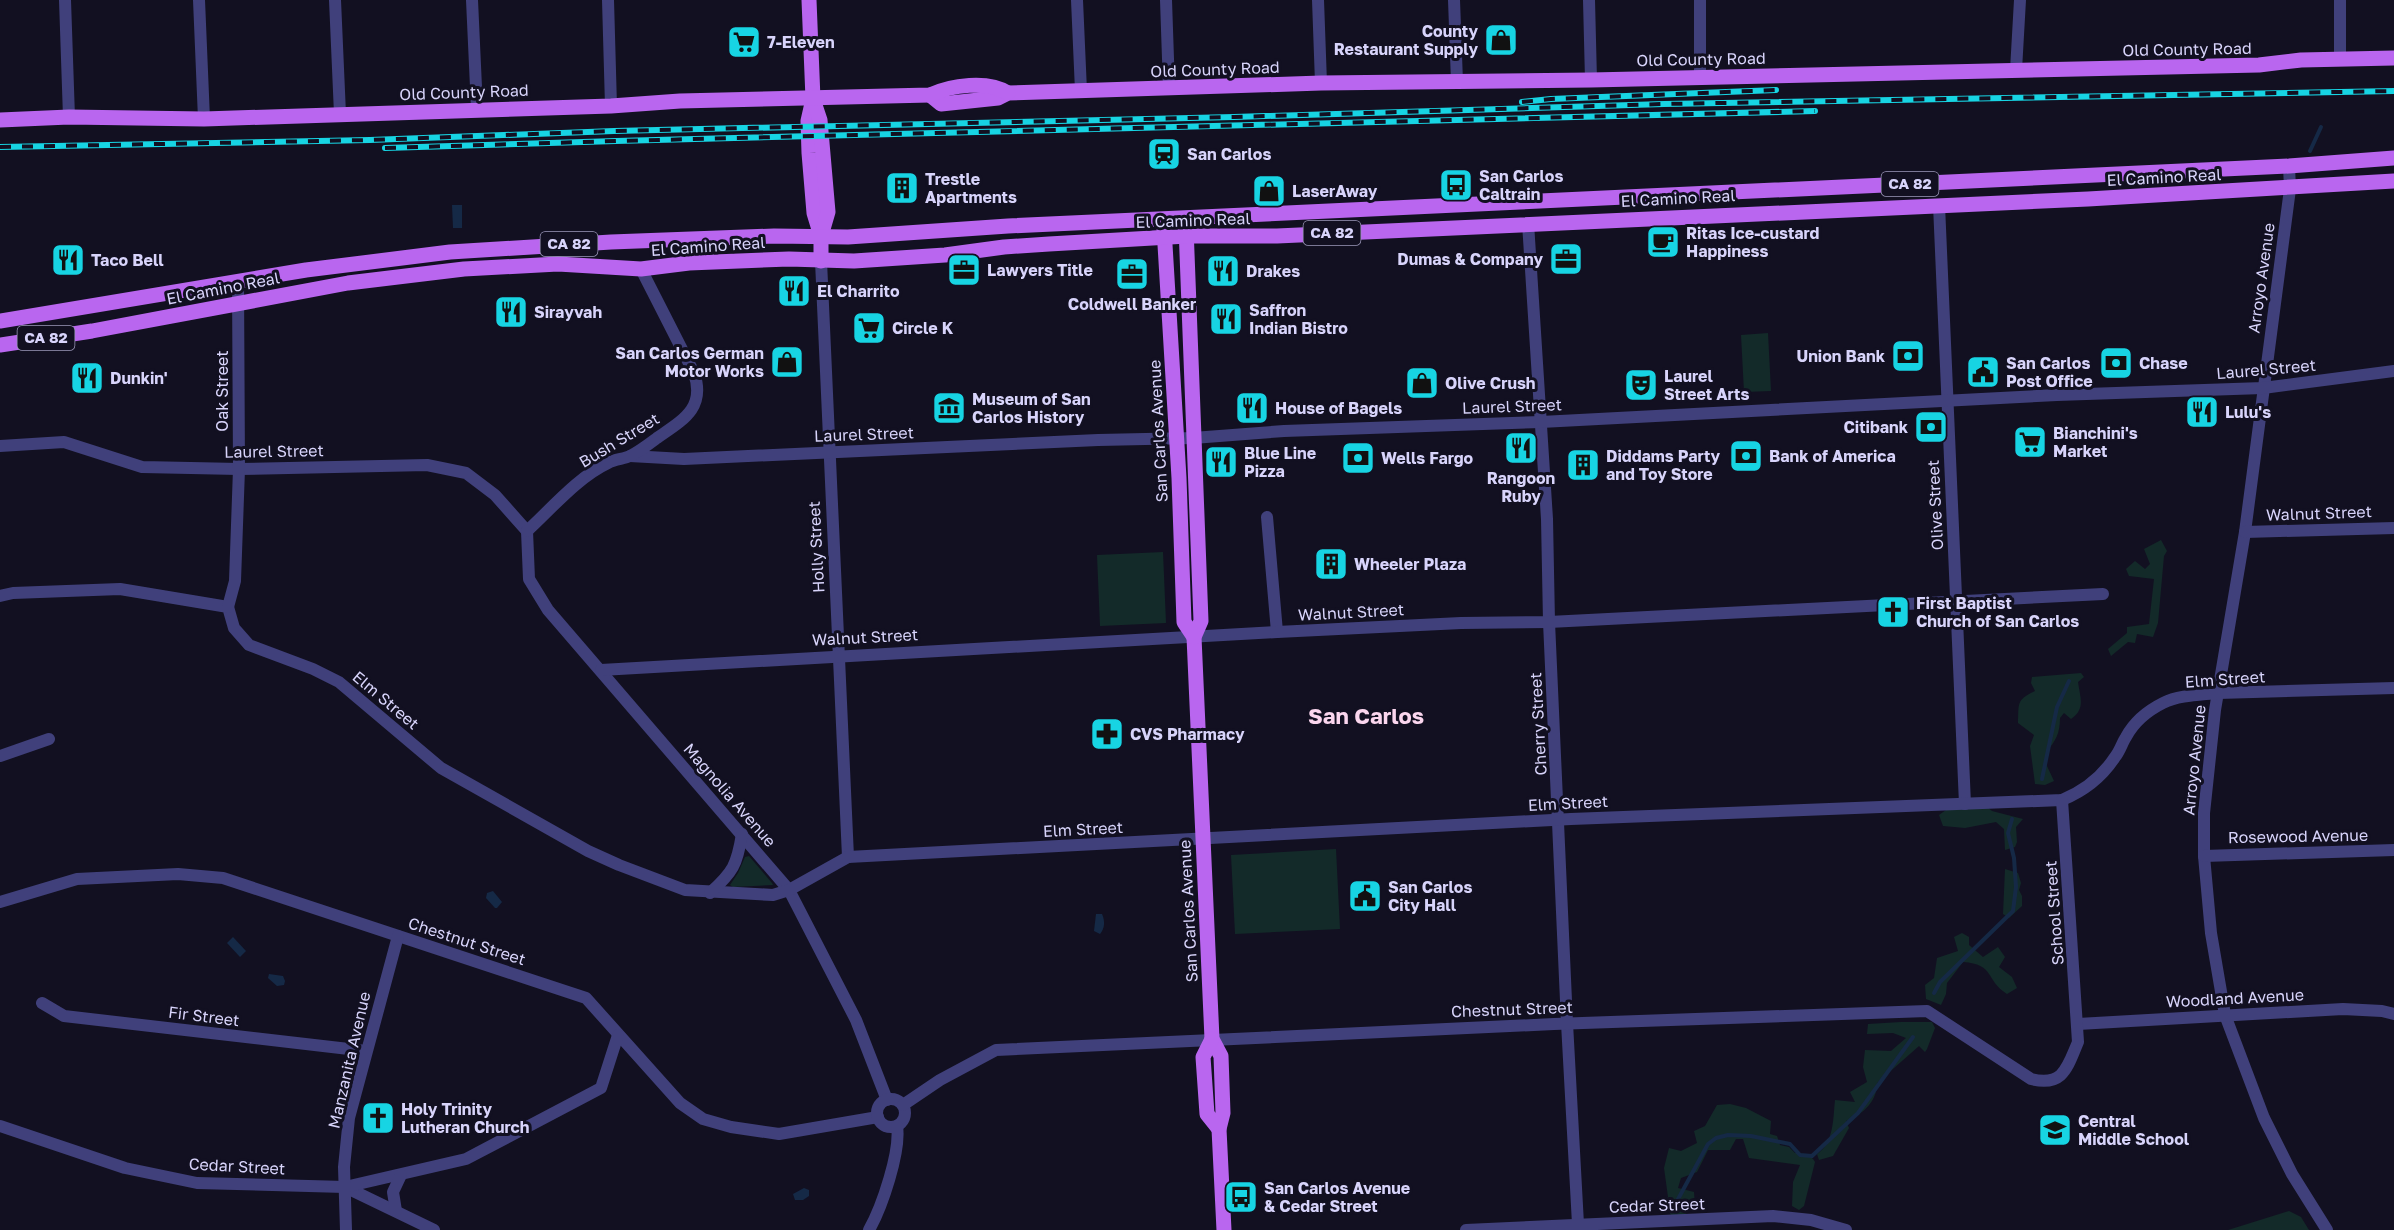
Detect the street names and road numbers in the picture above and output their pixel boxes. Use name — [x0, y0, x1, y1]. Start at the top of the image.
street label: Old County Road — [2122, 38, 2252, 60]
street label: Old County Road — [1636, 48, 1766, 70]
street label: Old County Road — [1150, 57, 1280, 81]
street label: Old County Road — [399, 80, 529, 104]
street label: El Camino Real — [2106, 164, 2222, 190]
road number: CA 82 — [1882, 172, 1938, 196]
street label: El Camino Real — [1620, 185, 1736, 211]
street label: El Camino Real — [1135, 208, 1251, 232]
road number: CA 82 — [1304, 221, 1360, 245]
street label: Arroyo Avenue — [2243, 222, 2279, 334]
road number: CA 82 — [540, 232, 598, 256]
street label: El Camino Real — [650, 232, 766, 260]
street label: El Camino Real — [165, 267, 281, 309]
road number: CA 82 — [18, 326, 74, 350]
street label: Oak Street — [212, 350, 232, 432]
street label: Laurel Street — [2215, 355, 2317, 383]
street label: San Carlos Avenue — [1144, 359, 1172, 503]
street label: Laurel Street — [1462, 394, 1562, 418]
street label: Bush Street — [575, 408, 663, 472]
street label: Laurel Street — [814, 422, 914, 446]
street label: Laurel Street — [224, 440, 324, 462]
street label: Olive Street — [1923, 459, 1947, 551]
street label: Holly Street — [804, 501, 828, 593]
street label: Walnut Street — [2266, 501, 2372, 525]
street label: Walnut Street — [1297, 599, 1405, 625]
street label: Walnut Street — [811, 624, 919, 650]
street label: Elm Street — [349, 666, 423, 734]
street label: Elm Street — [2184, 666, 2266, 692]
street label: Cherry Street — [1525, 672, 1551, 776]
street label: Arroyo Avenue — [2178, 704, 2210, 816]
street label: Magnolia Avenue — [679, 739, 781, 851]
street label: Elm Street — [1527, 791, 1609, 815]
street label: Elm Street — [1042, 817, 1124, 841]
street label: Rosewood Avenue — [2228, 825, 2368, 847]
street label: San Carlos Avenue — [1174, 839, 1202, 983]
street label: School Street — [2040, 860, 2068, 966]
street label: Chestnut Street — [406, 913, 528, 969]
street label: Woodland Avenue — [2166, 984, 2304, 1012]
street label: Manzanita Avenue — [324, 990, 374, 1130]
street label: Chestnut Street — [1451, 997, 1573, 1021]
street label: Fir Street — [167, 1002, 241, 1030]
street label: Cedar Street — [188, 1153, 286, 1179]
street label: Cedar Street — [1608, 1193, 1706, 1217]

